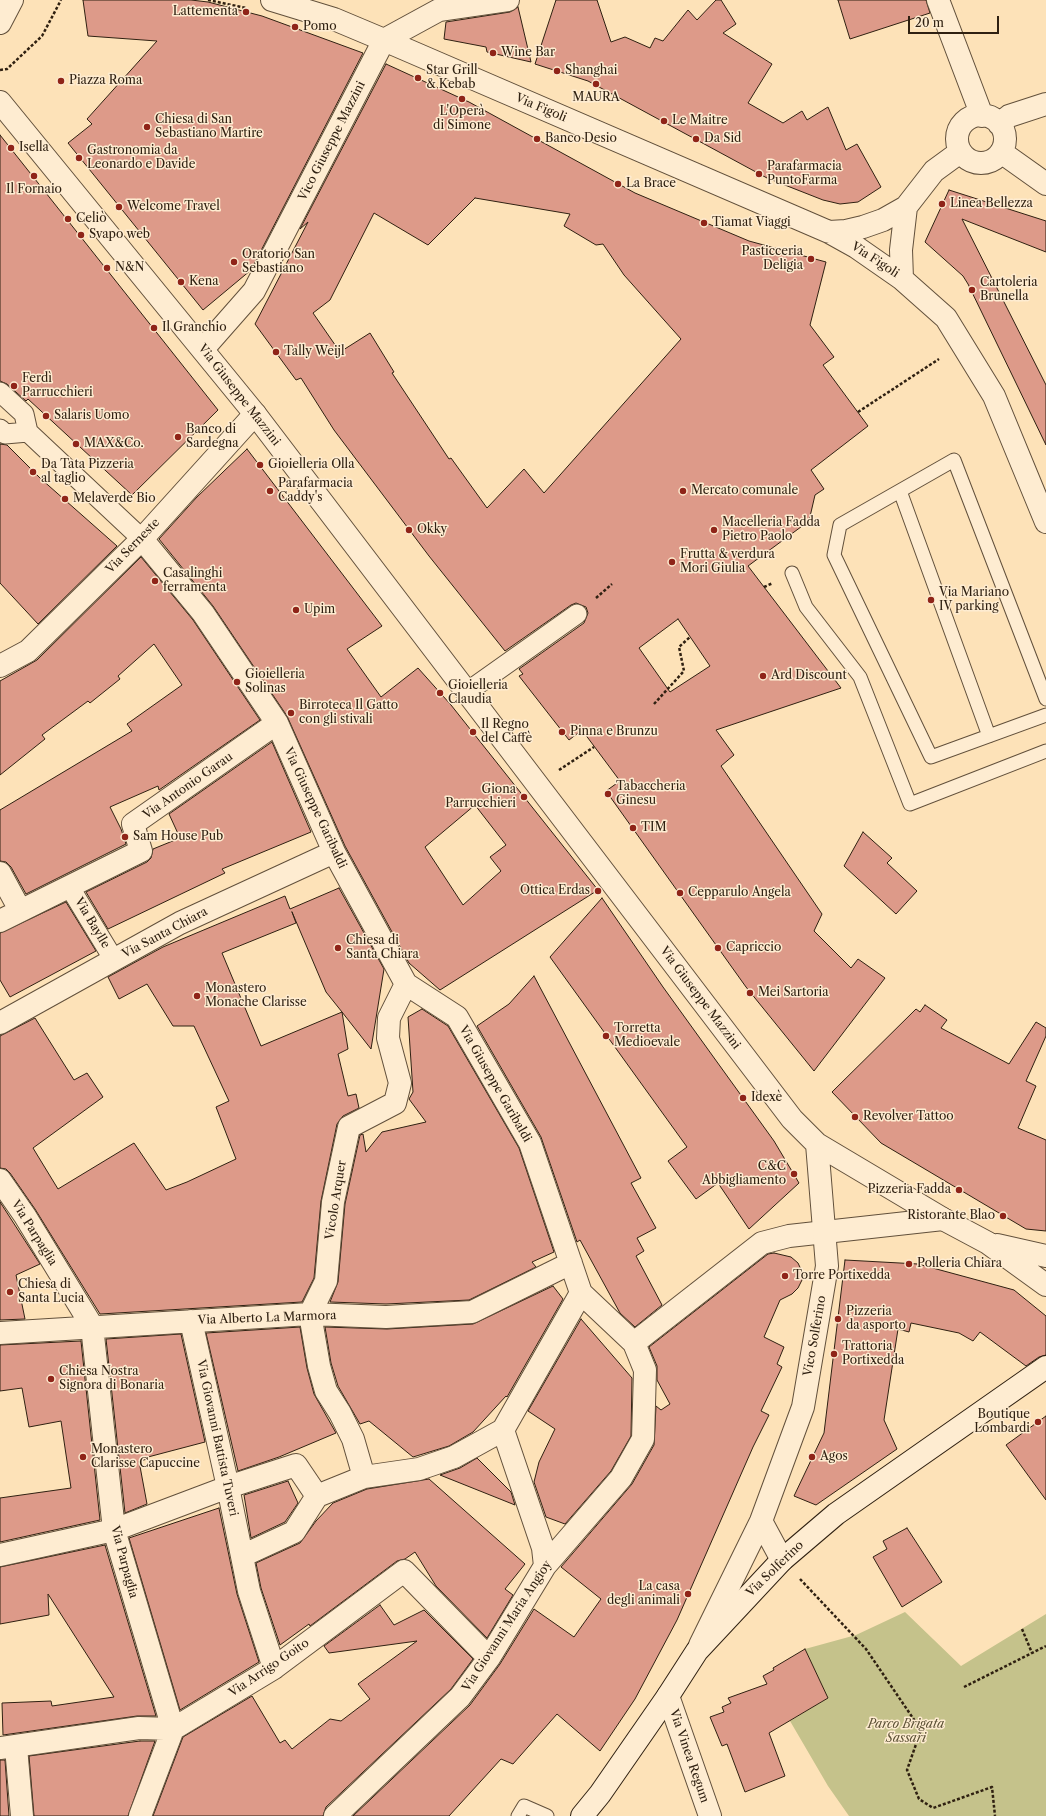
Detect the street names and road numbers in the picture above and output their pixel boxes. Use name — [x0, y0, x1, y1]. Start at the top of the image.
street label: Vico Giuseppe Mazzini — [296, 79, 368, 203]
street label: Via Figoli — [513, 91, 569, 125]
street label: Via Figoli — [848, 239, 902, 281]
street label: Via Giuseppe Mazzini — [195, 341, 283, 449]
street label: Via Serneste — [103, 515, 163, 577]
street label: Via Giuseppe Garibaldi — [281, 745, 349, 871]
street label: Via Antonio Garau — [140, 750, 236, 822]
street label: Via Baylle — [71, 895, 113, 951]
street label: Via Santa Chiara — [120, 904, 210, 962]
street label: Via Giuseppe Mazzini — [657, 944, 743, 1052]
street label: Via Giuseppe Garibaldi — [456, 1023, 534, 1145]
street label: Vicolo Arquer — [323, 1159, 349, 1241]
street label: Via Parpaglia — [8, 1198, 60, 1268]
street label: Vico Solferino — [801, 1295, 829, 1377]
street label: Via Alberto La Marmora — [197, 1308, 337, 1328]
street label: Via Giovanni Battista Tuveri — [193, 1358, 241, 1518]
street label: Via Parpaglia — [107, 1524, 141, 1600]
street label: Via Solferino — [743, 1538, 807, 1600]
street label: Via Giovanni Maria Angioy — [459, 1558, 555, 1694]
street label: Via Arrigo Goito — [226, 1636, 312, 1700]
street label: Via Vinea Regum — [666, 1707, 712, 1805]

